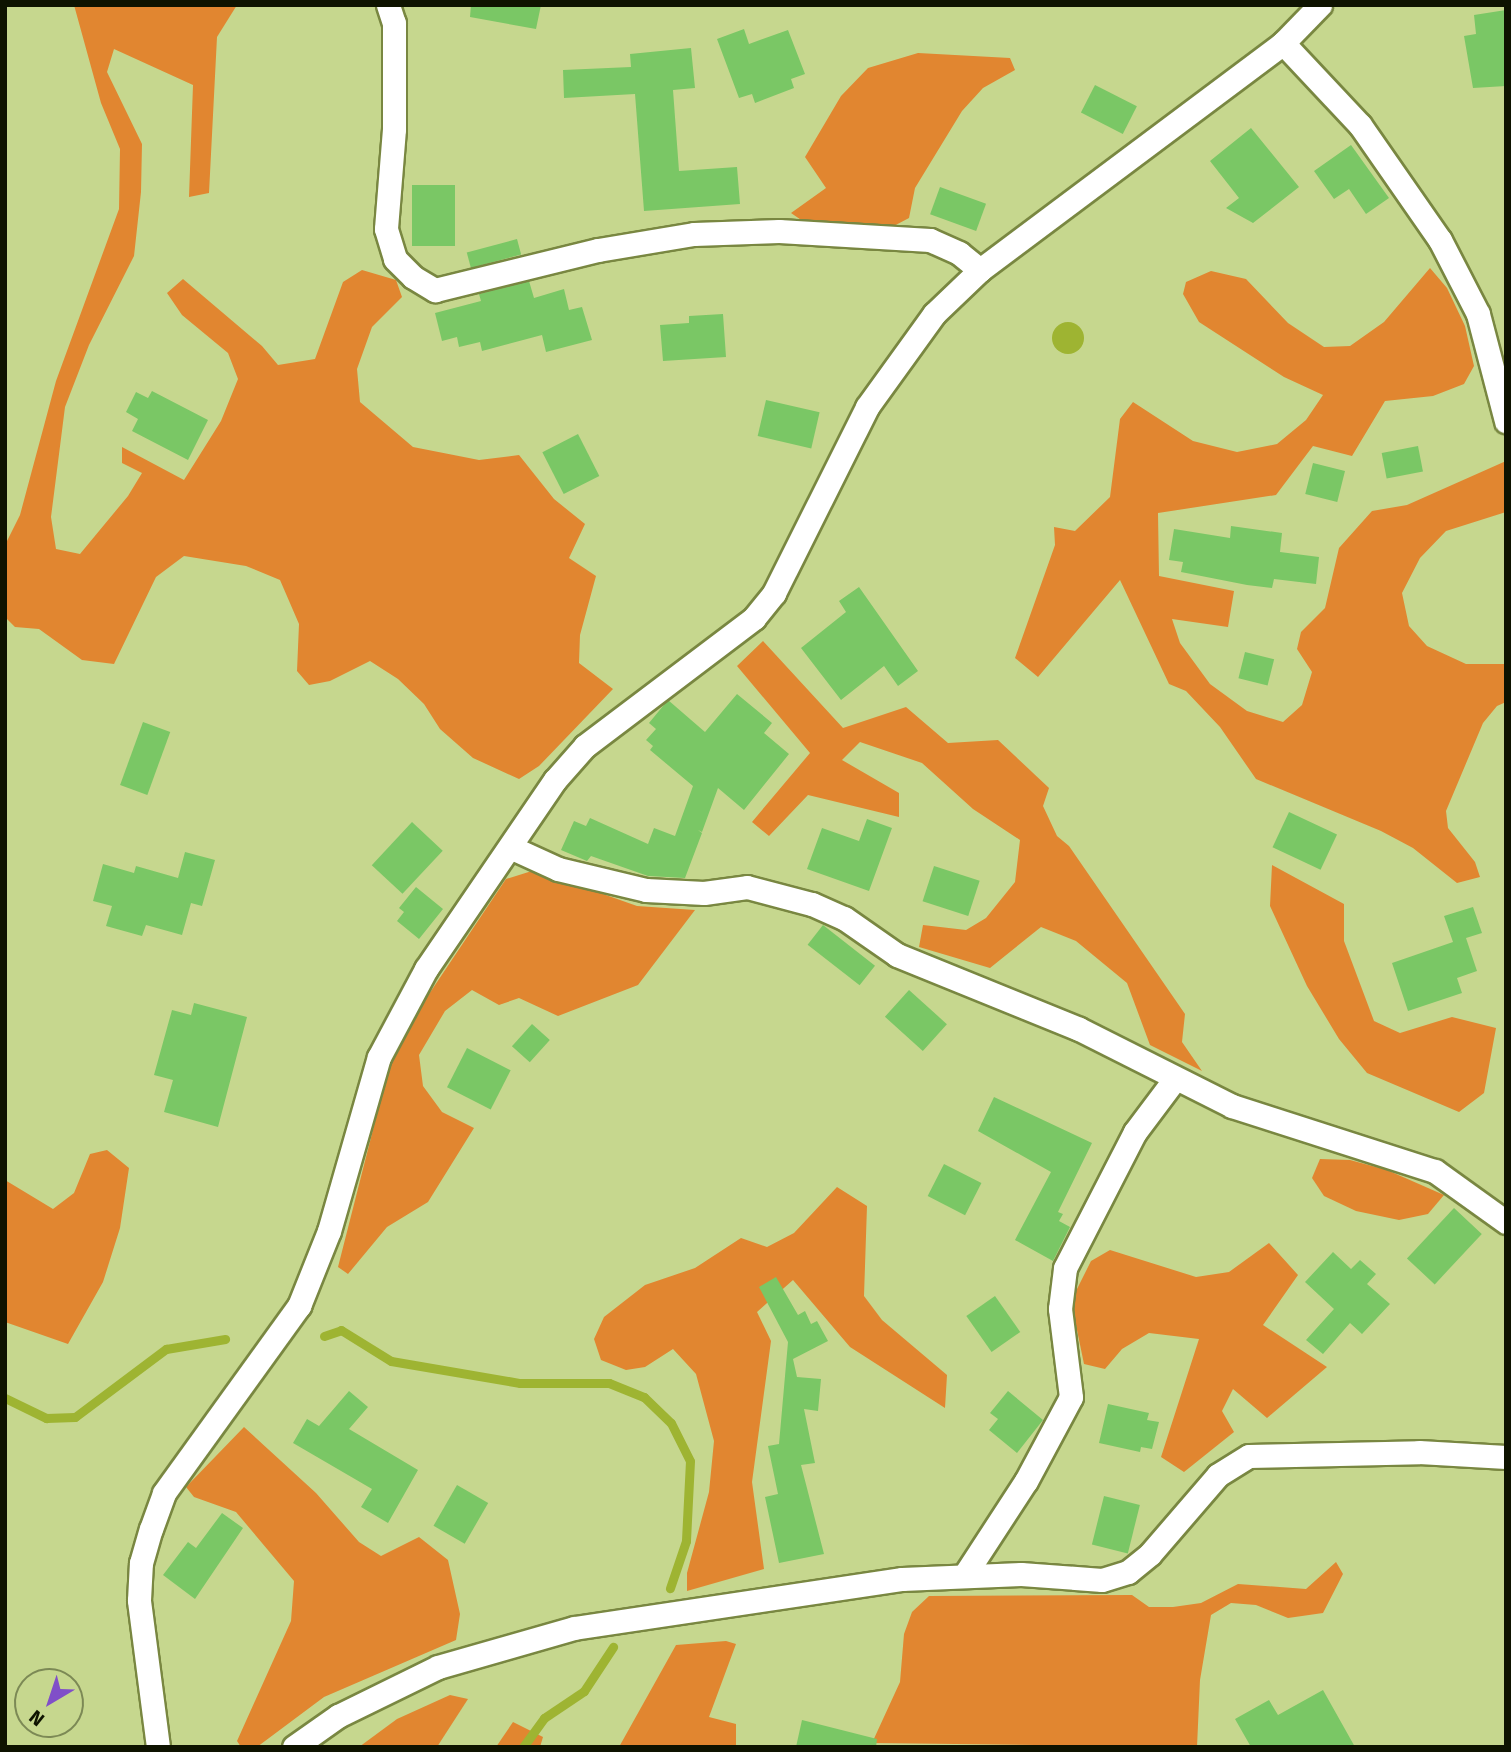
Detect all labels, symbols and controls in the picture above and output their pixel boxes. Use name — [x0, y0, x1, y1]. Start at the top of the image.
north arrow — [14, 1668, 84, 1738]
text: N — [25, 1705, 49, 1731]

